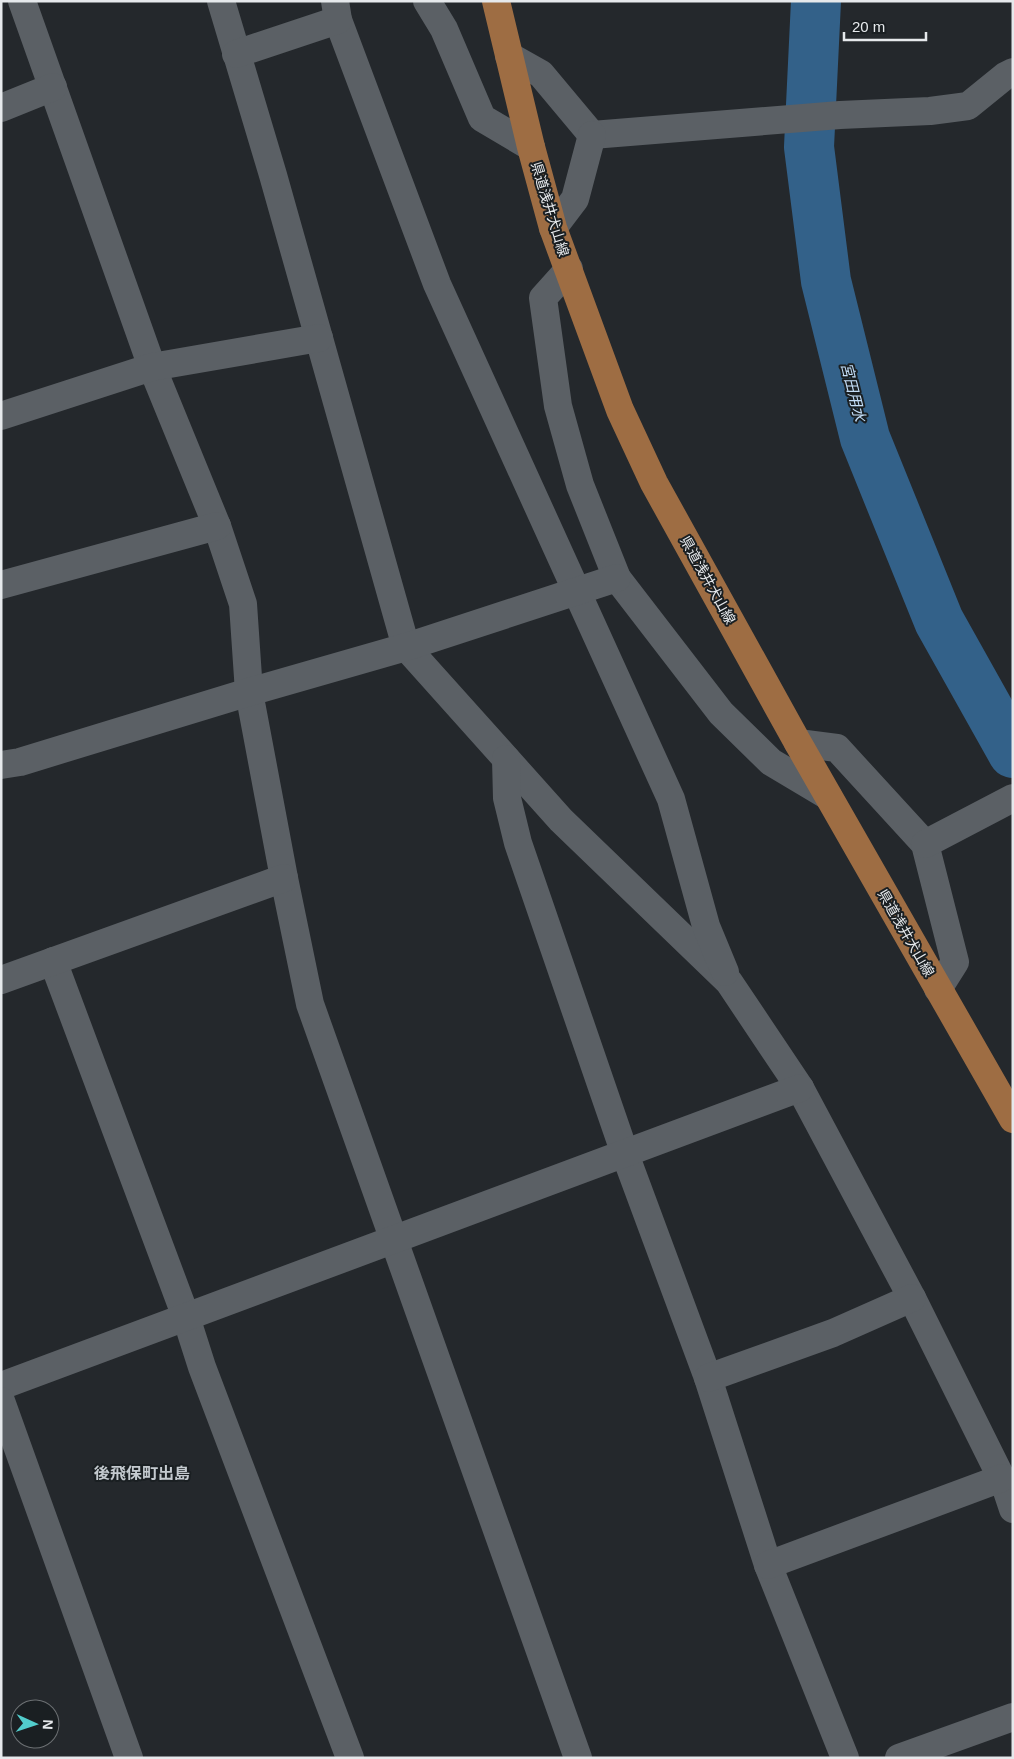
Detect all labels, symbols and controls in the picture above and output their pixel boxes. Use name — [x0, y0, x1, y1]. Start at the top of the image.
scale bar — [844, 10, 926, 42]
text: 20 m — [852, 18, 885, 35]
street label: 県道浅井犬山線 — [528, 160, 572, 258]
water label: 宮田用水 — [838, 361, 869, 425]
street label: 県道浅井犬山線 — [677, 533, 739, 627]
street label: 県道浅井犬山線 — [875, 887, 937, 979]
district label: 後飛保町出島 — [94, 1465, 190, 1482]
north arrow — [10, 1699, 60, 1749]
text: N — [40, 1719, 56, 1730]

